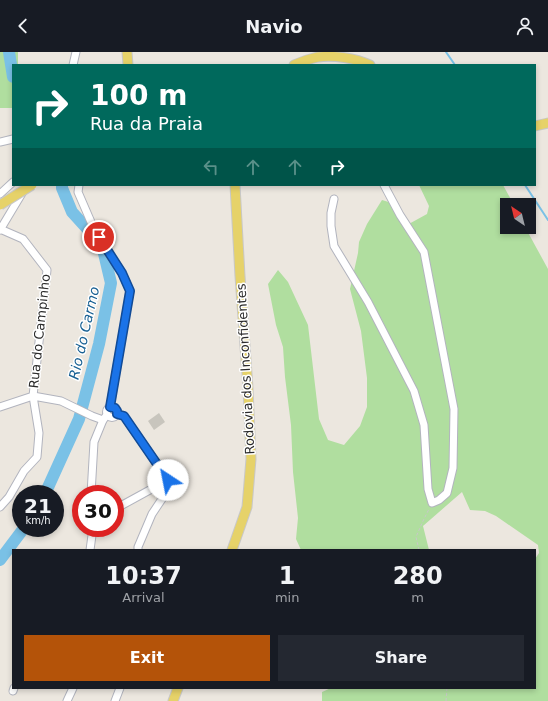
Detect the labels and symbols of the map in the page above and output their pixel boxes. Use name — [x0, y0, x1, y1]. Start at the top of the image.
north arrow — [500, 198, 536, 234]
pin — [82, 220, 116, 254]
street label: Rua do Campinho — [26, 273, 53, 389]
street label: Rodovia dos Inconfidentes — [234, 283, 257, 455]
water label: Rio do Carmo — [66, 285, 102, 381]
position arrow — [147, 459, 189, 501]
speed limit sign: 30 — [72, 485, 124, 537]

